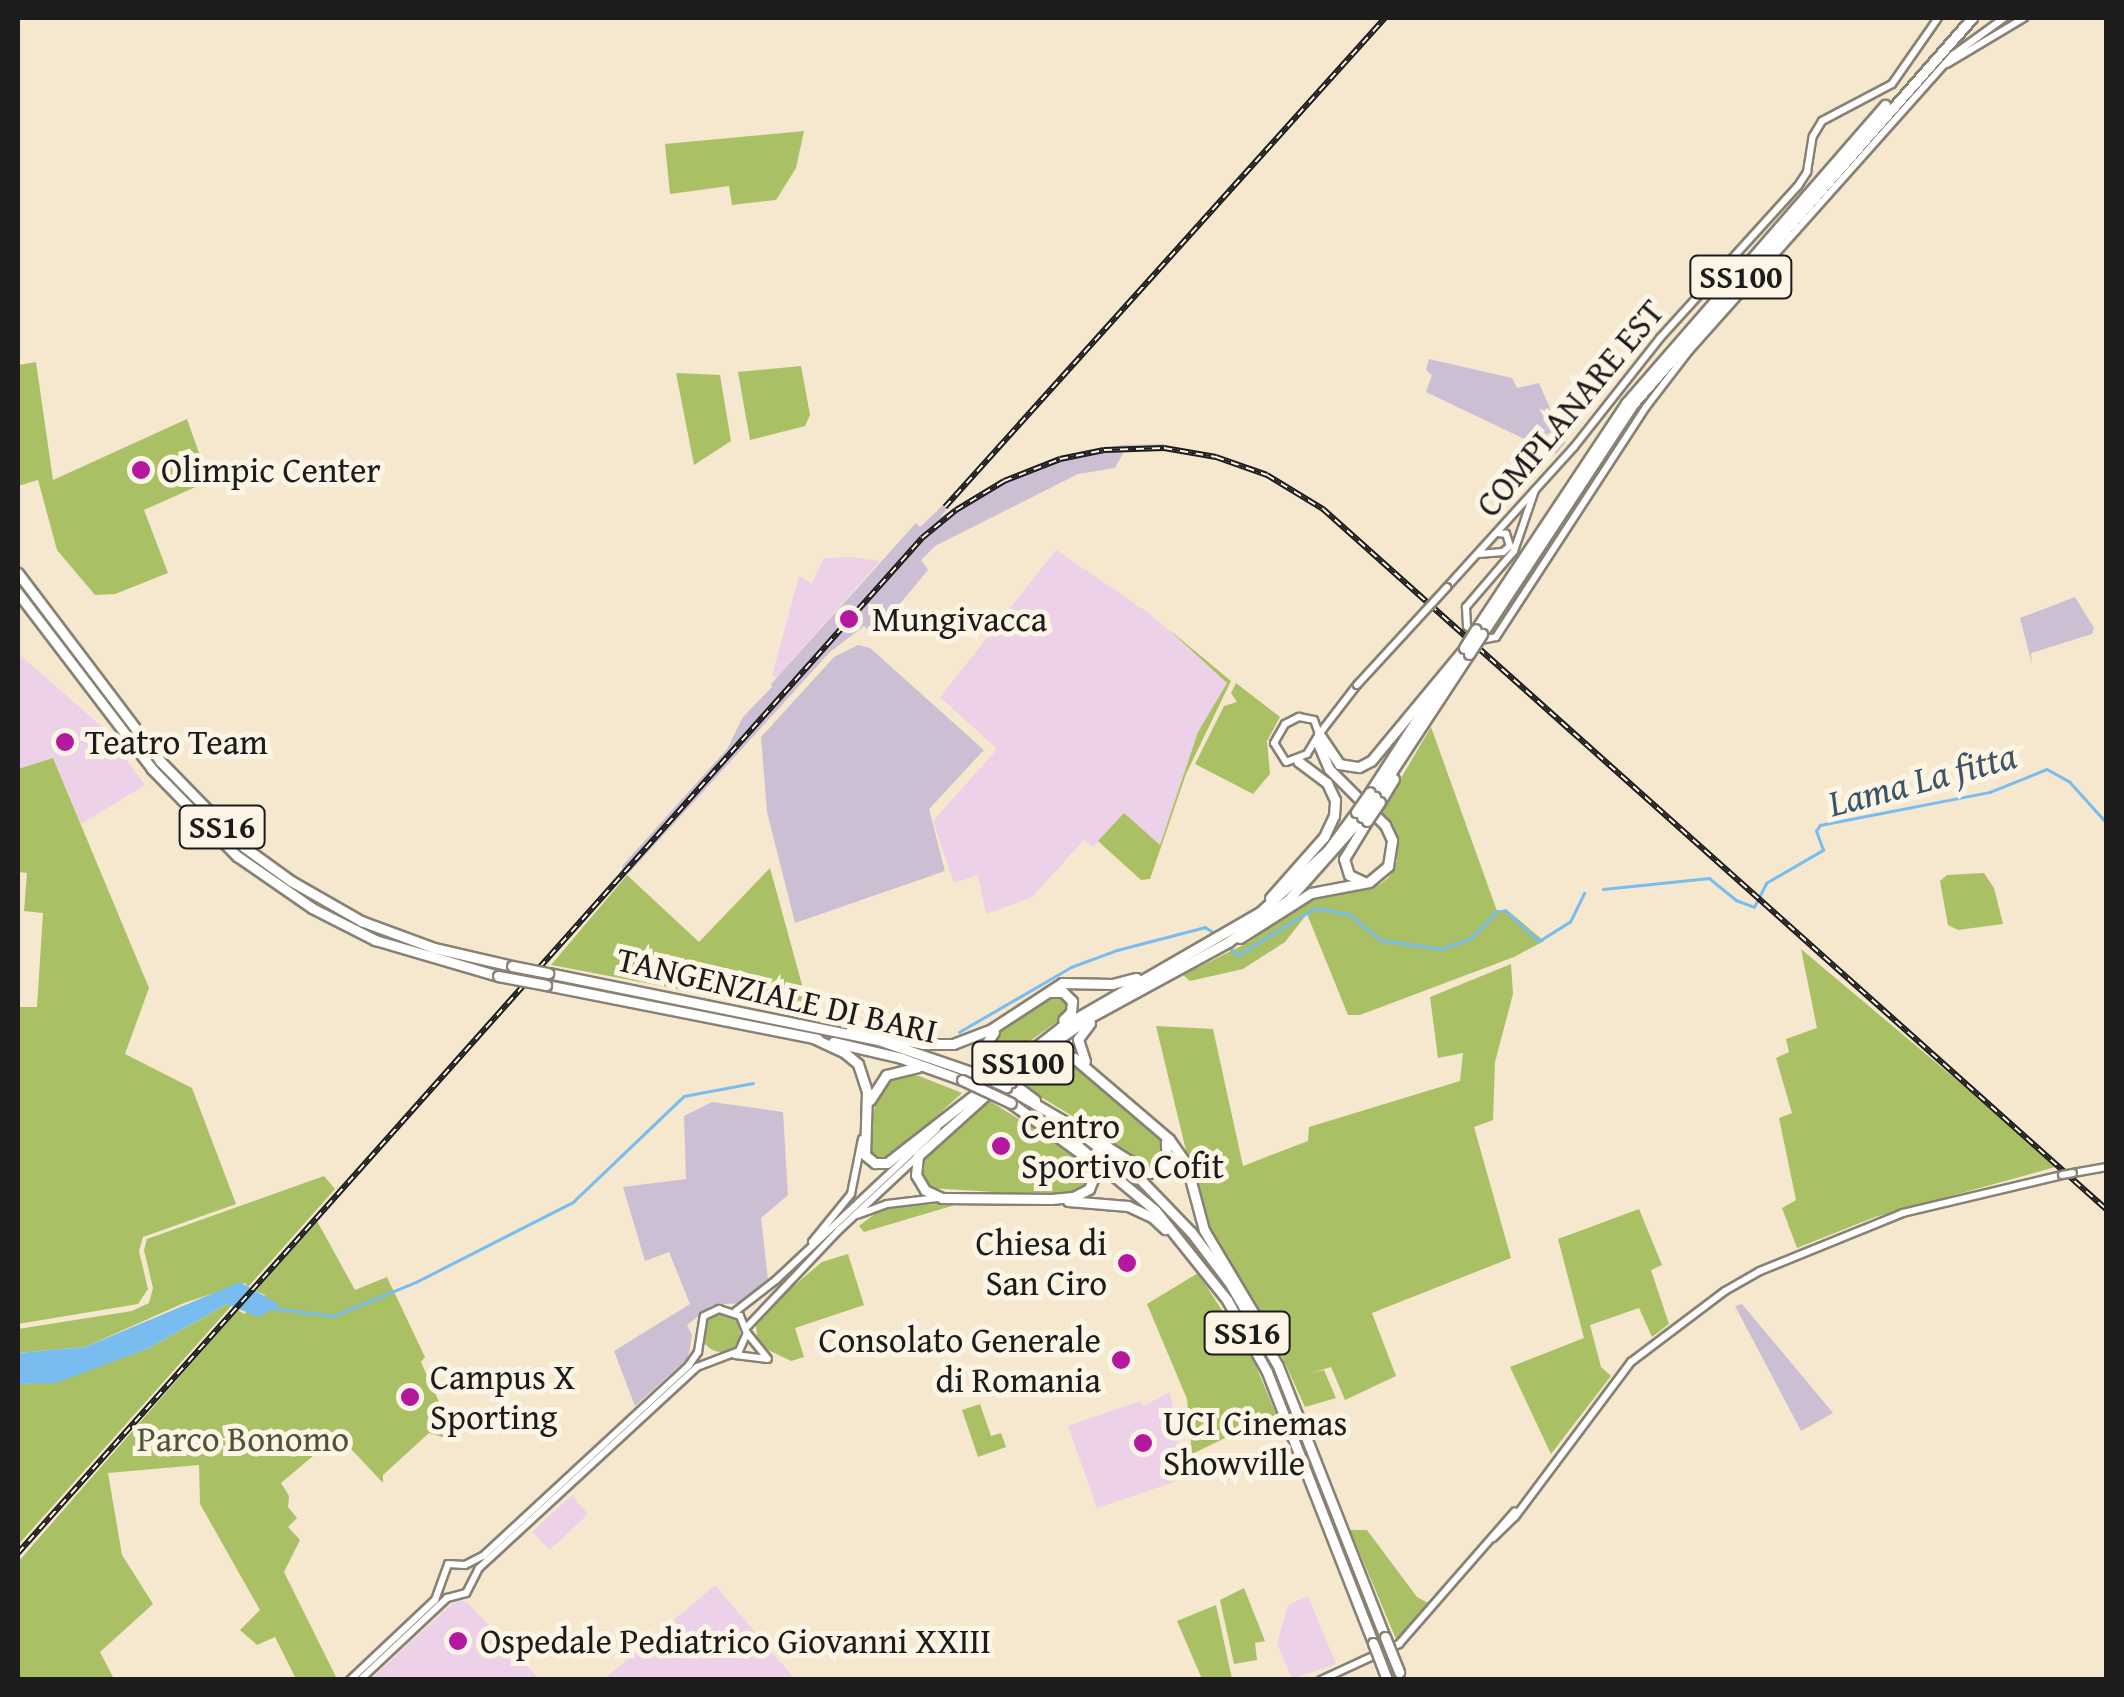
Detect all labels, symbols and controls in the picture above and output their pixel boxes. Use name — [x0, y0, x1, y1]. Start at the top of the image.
road number: SS100 — [1688, 250, 1794, 304]
street label: COMPLANARE EST — [1467, 291, 1673, 525]
place label: Olimpic Center — [161, 449, 381, 491]
marker: Olimpic Center — [130, 459, 152, 481]
place label: Mungivacca — [872, 598, 1047, 640]
marker: Mungivacca — [836, 606, 862, 632]
place label: Teatro Team — [85, 721, 268, 763]
marker: Teatro Team — [54, 731, 76, 753]
water label: Lama La fitta — [1823, 732, 2021, 826]
road number: SS16 — [177, 800, 267, 854]
street label: TANGENZIALE DI BARI — [613, 938, 941, 1052]
road number: SS100 — [970, 1036, 1076, 1090]
place label: Centro Sportivo Cofit — [1021, 1105, 1224, 1187]
marker: Centro Sportivo Cofit — [990, 1135, 1012, 1157]
place label: Chiesa di San Ciro — [975, 1222, 1107, 1304]
marker: Chiesa di San Ciro — [1116, 1252, 1138, 1274]
road number: SS16 — [1202, 1306, 1292, 1360]
place label: Consolato Generale di Romania — [818, 1319, 1101, 1401]
marker: Consolato Generale di Romania — [1110, 1349, 1132, 1371]
place label: Campus X Sporting — [430, 1356, 575, 1438]
marker: Campus X Sporting — [399, 1386, 421, 1408]
place label: UCI Cinemas Showville — [1163, 1402, 1348, 1484]
park label: Parco Bonomo — [137, 1418, 349, 1460]
marker: UCI Cinemas Showville — [1132, 1432, 1154, 1454]
place label: Ospedale Pediatrico Giovanni XXIII — [480, 1620, 991, 1662]
marker: Ospedale Pediatrico Giovanni XXIII — [445, 1628, 471, 1654]

